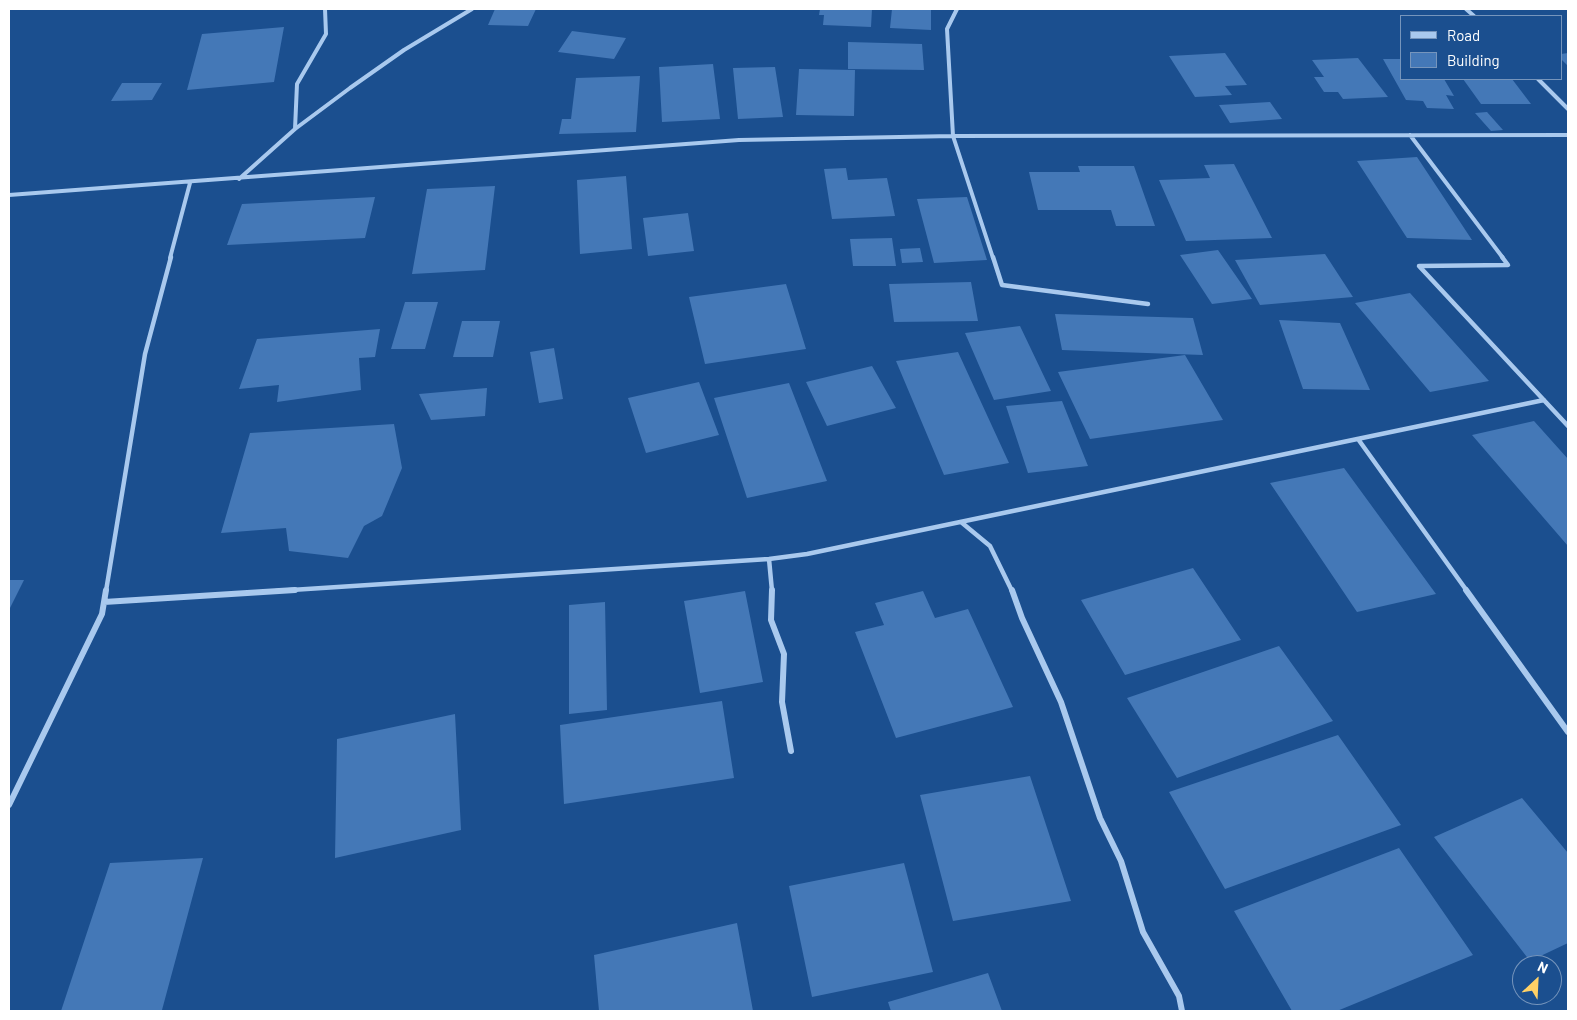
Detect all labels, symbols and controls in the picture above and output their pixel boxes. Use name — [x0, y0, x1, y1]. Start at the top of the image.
legend — [1400, 15, 1562, 80]
text: Road — [1447, 26, 1480, 44]
text: Building — [1447, 51, 1500, 69]
north arrow — [1512, 955, 1562, 1005]
text: N — [1535, 957, 1551, 977]

